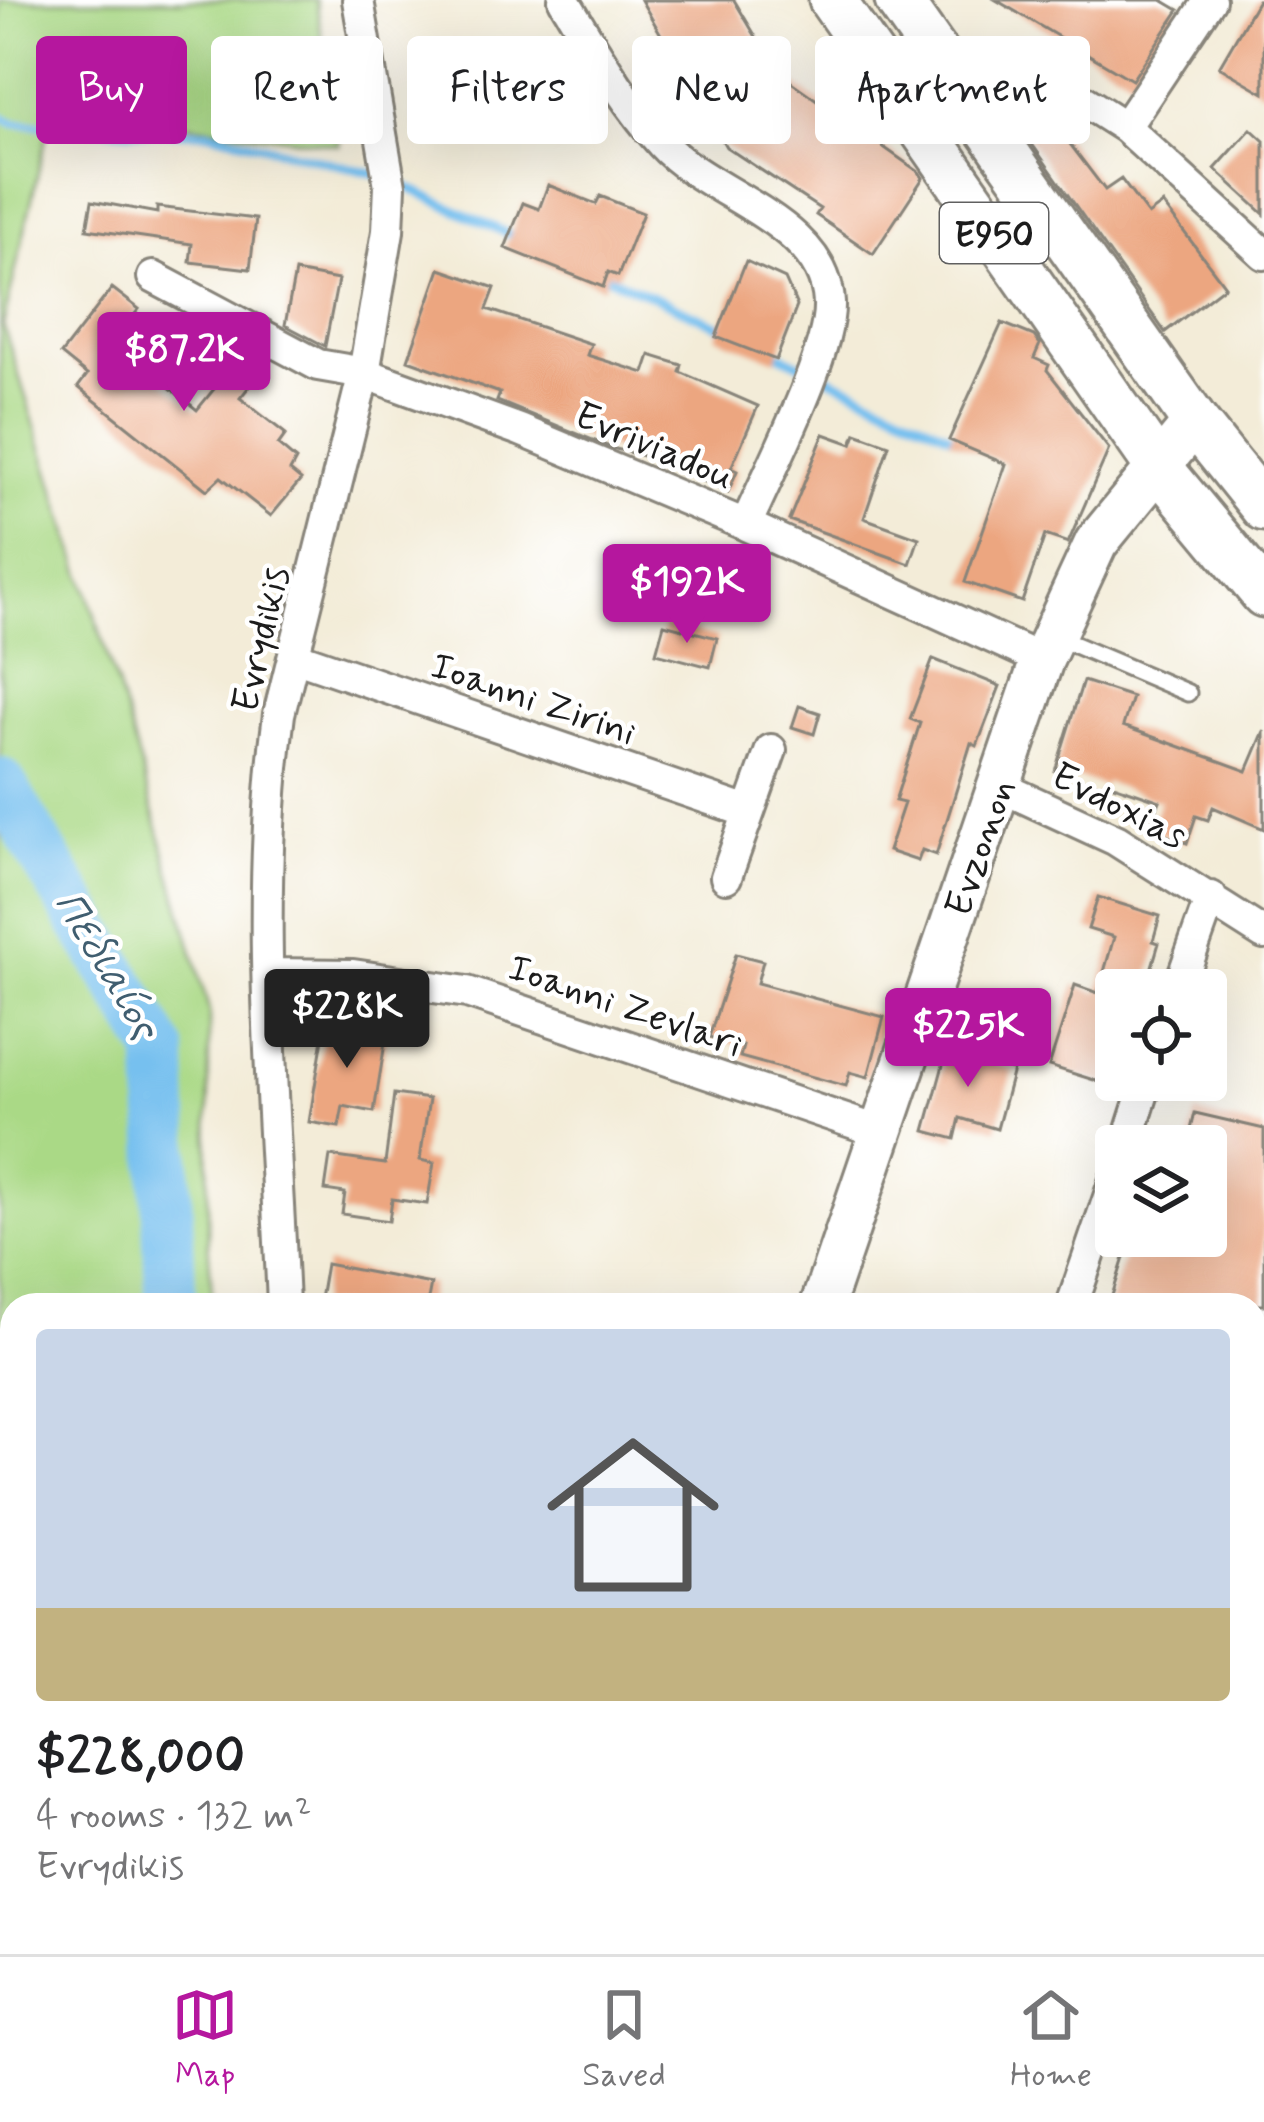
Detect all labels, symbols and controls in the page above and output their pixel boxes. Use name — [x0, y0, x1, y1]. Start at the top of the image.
chip: Buy — [36, 36, 187, 144]
chip: Rent — [211, 36, 383, 144]
chip: Filters — [407, 36, 608, 144]
chip: New — [632, 36, 791, 144]
chip: Apartment — [815, 36, 1090, 144]
road number: E950 — [940, 203, 1048, 263]
pin: $87.2K — [86, 312, 282, 414]
text: $87.2K — [124, 325, 244, 376]
street label: Evriviadou — [566, 391, 741, 504]
pin: $192K — [603, 544, 771, 646]
text: $192K — [630, 557, 744, 608]
street label: Evrydikis — [221, 562, 304, 718]
street label: Ioanni Zirini — [424, 641, 642, 759]
street label: Evdoxias — [1042, 752, 1195, 863]
street label: Evzonon — [934, 773, 1029, 924]
water label: Πεδιαίος — [40, 882, 173, 1052]
street label: Ioanni Zevlari — [501, 943, 749, 1071]
pin: $228K — [263, 969, 431, 1071]
map controls — [1095, 969, 1227, 1257]
button: locate — [1095, 969, 1227, 1101]
text: $228K — [291, 982, 403, 1033]
pin: $225K — [884, 988, 1052, 1090]
text: $225K — [912, 1001, 1024, 1052]
button: layers — [1095, 1125, 1227, 1257]
icon: home — [525, 1407, 741, 1623]
text: $228,000 — [36, 1725, 245, 1791]
text: 4 rooms · 132 m² — [36, 1791, 312, 1842]
text: Evrydikis — [36, 1842, 184, 1893]
tab: Map — [172, 1982, 238, 2098]
tab: Saved — [582, 1982, 666, 2098]
tab: Home — [1010, 1982, 1092, 2098]

